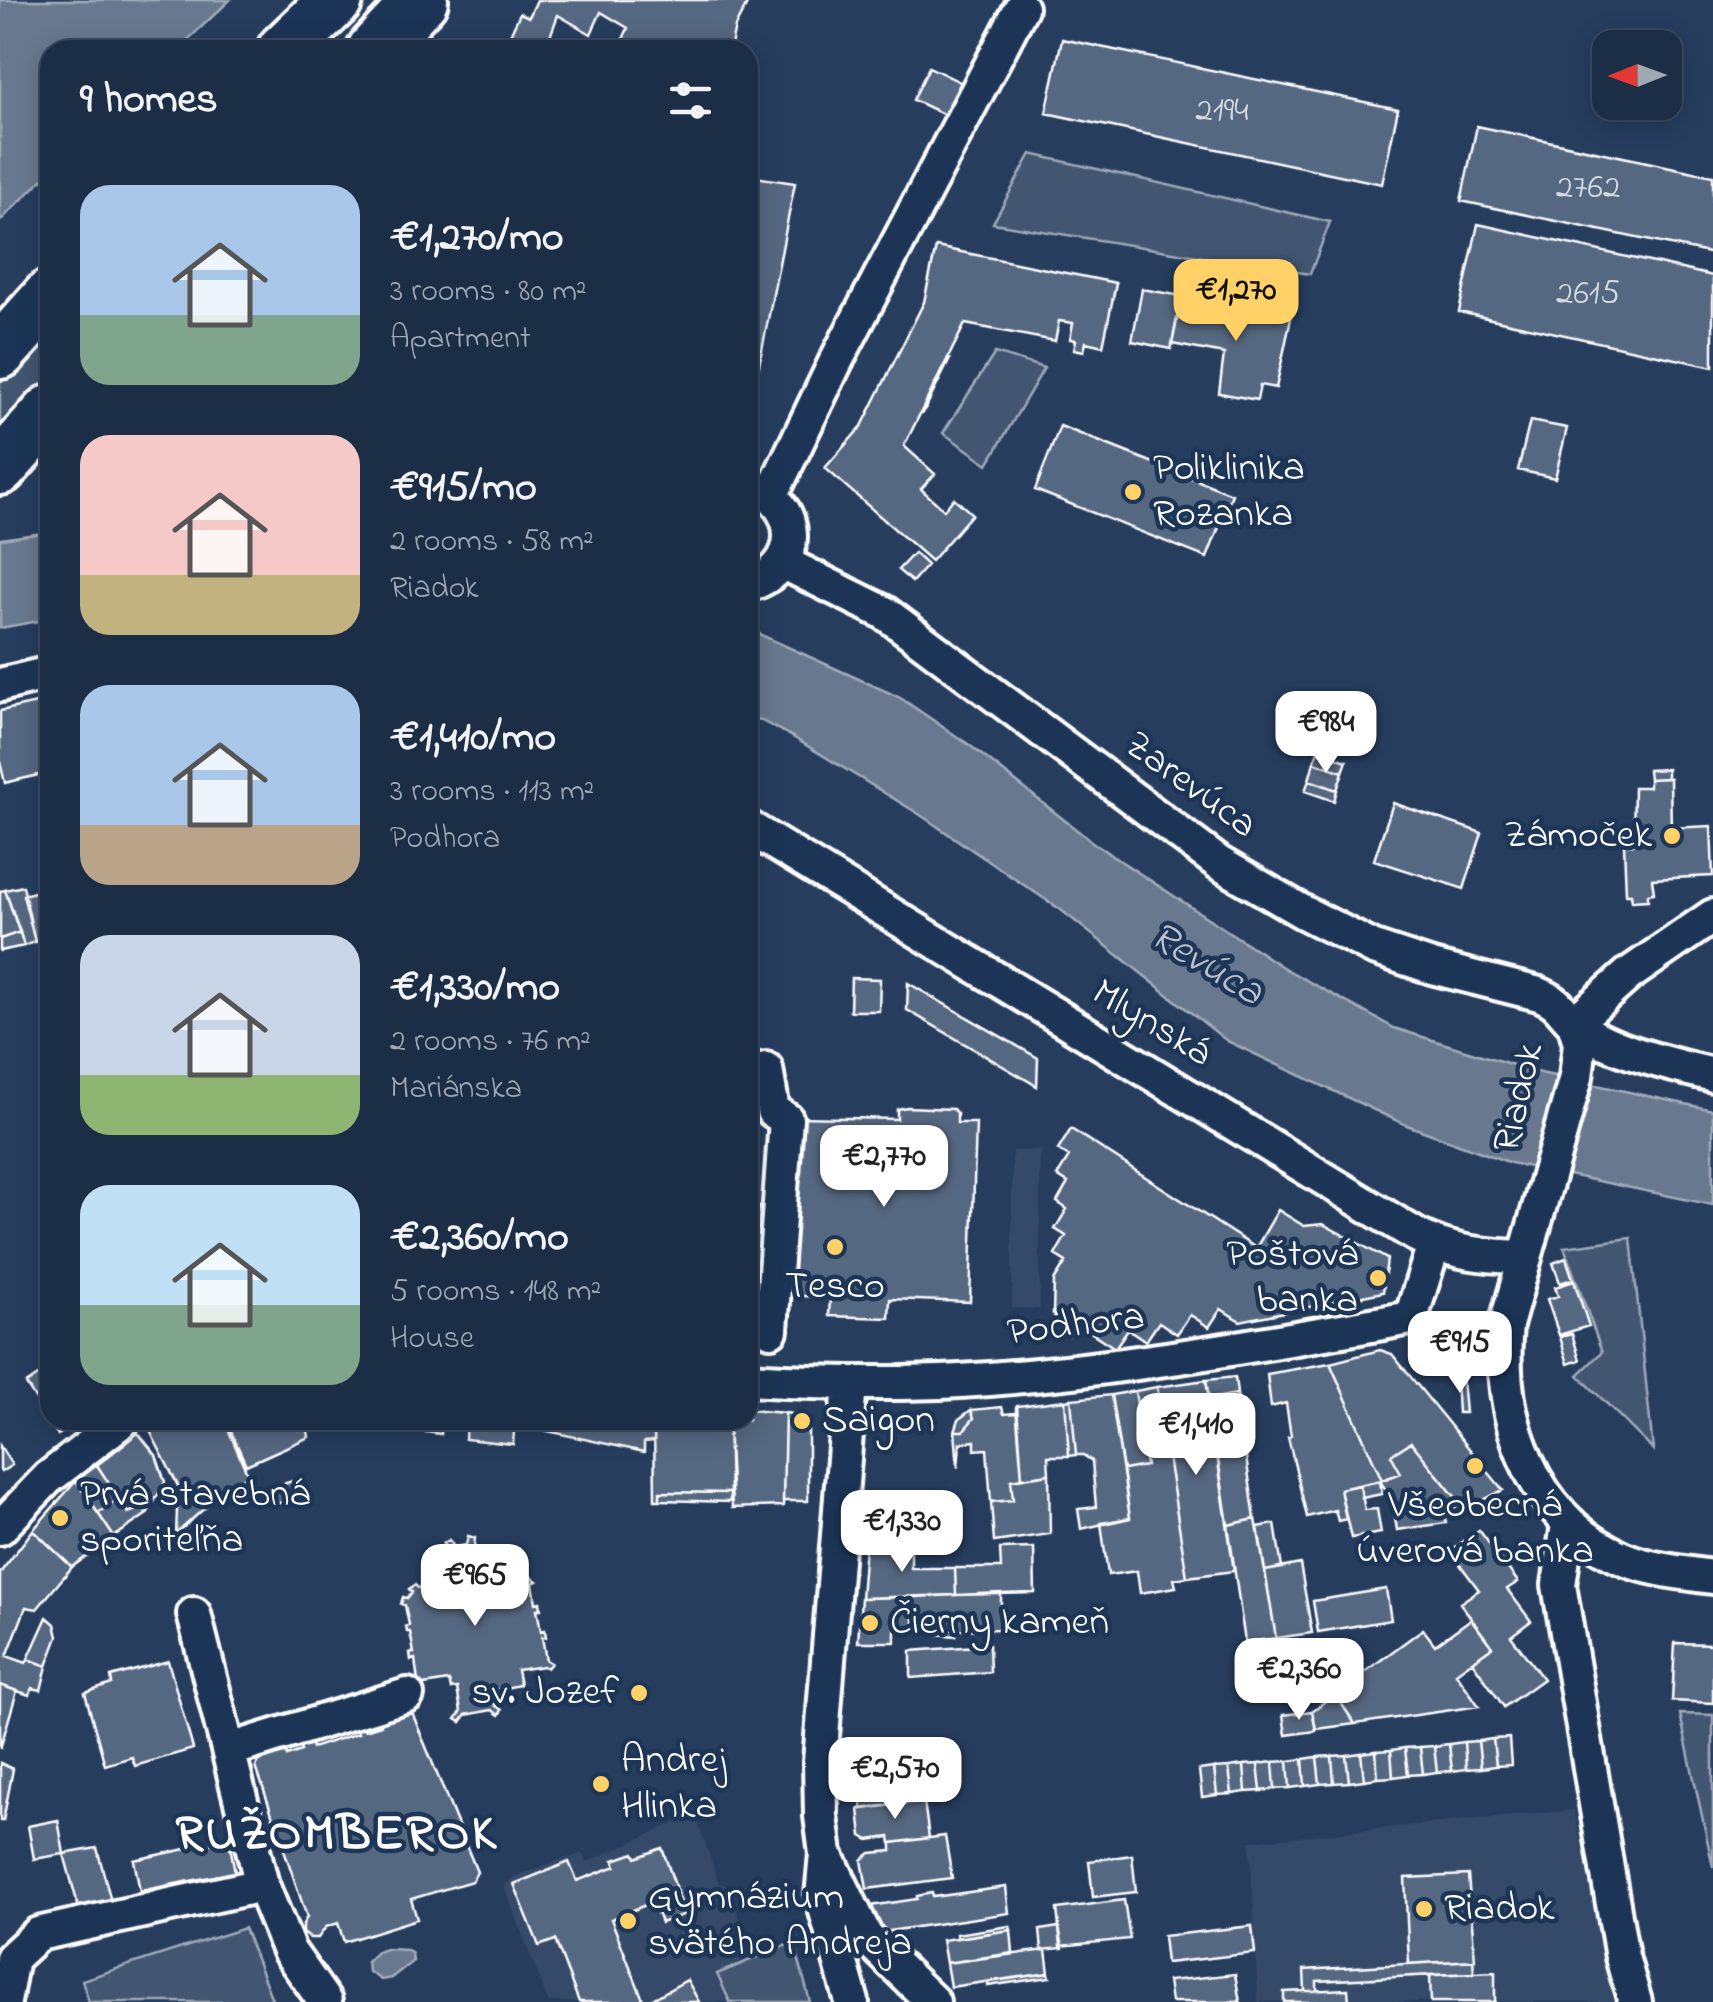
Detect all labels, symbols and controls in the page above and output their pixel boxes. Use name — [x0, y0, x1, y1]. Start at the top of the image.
north arrow — [1592, 30, 1682, 120]
map controls — [1592, 30, 1682, 120]
text: 9 homes — [80, 70, 218, 131]
icon: filters — [663, 73, 718, 128]
house number: 2194 — [1195, 86, 1249, 137]
house number: 2762 — [1556, 163, 1620, 214]
text: €1,270/mo — [390, 208, 564, 269]
icon: home — [160, 225, 280, 345]
pin: €1,270 — [1155, 259, 1317, 344]
text: €1,270 — [1196, 268, 1276, 315]
text: 3 rooms · 80 m² — [390, 269, 587, 316]
house number: 2615 — [1556, 269, 1620, 320]
text: Apartment — [390, 316, 531, 363]
place label: Poliklinika Rozanka — [1153, 440, 1305, 545]
text: €915/mo — [390, 458, 537, 519]
icon: home — [160, 475, 280, 595]
marker: Poliklinika Rozanka — [1122, 481, 1144, 503]
text: 2 rooms · 58 m² — [390, 519, 594, 566]
text: Riadok — [390, 566, 478, 613]
pin: €984 — [1267, 691, 1385, 776]
text: €984 — [1297, 700, 1355, 747]
text: €1,410/mo — [390, 708, 556, 769]
street label: Zarevúca — [1111, 717, 1269, 855]
icon: home — [160, 725, 280, 845]
text: 3 rooms · 113 m² — [390, 769, 594, 816]
place label: Zámoček — [1504, 807, 1652, 866]
text: Podhora — [390, 816, 500, 863]
marker: Zámoček — [1661, 825, 1683, 847]
water label: Revúca — [1137, 907, 1276, 1024]
text: €1,330/mo — [390, 958, 560, 1019]
street label: Mlynská — [1080, 965, 1222, 1083]
icon: home — [160, 975, 280, 1095]
text: 2 rooms · 76 m² — [390, 1019, 591, 1066]
street label: Riadok — [1479, 1037, 1561, 1158]
text: Mariánska — [390, 1066, 522, 1113]
pin: €2,770 — [803, 1125, 965, 1210]
text: €2,770 — [842, 1134, 926, 1181]
text: €2,360/mo — [390, 1208, 569, 1269]
icon: home — [160, 1225, 280, 1345]
place label: Poštová banka — [1226, 1226, 1358, 1331]
marker: Tesco — [824, 1236, 846, 1258]
place label: Tesco — [785, 1258, 885, 1317]
marker: Poštová banka — [1367, 1267, 1389, 1289]
text: 5 rooms · 148 m² — [390, 1269, 601, 1316]
street label: Podhora — [1004, 1288, 1148, 1364]
pin: €915 — [1401, 1311, 1519, 1396]
text: House — [390, 1316, 474, 1363]
text: €915 — [1430, 1320, 1490, 1367]
place label: Saigon — [822, 1392, 935, 1451]
pin: €1,410 — [1115, 1393, 1277, 1478]
text: €1,410 — [1158, 1402, 1234, 1449]
marker: Saigon — [791, 1410, 813, 1432]
marker: Všeobecná úverová banka — [1464, 1455, 1486, 1477]
place label: Prvá stavebná sporiteľňa — [80, 1466, 310, 1571]
place label: Všeobecná úverová banka — [1356, 1477, 1594, 1582]
pin: €1,330 — [821, 1490, 983, 1575]
text: €1,330 — [863, 1499, 941, 1546]
marker: Prvá stavebná sporiteľňa — [49, 1507, 71, 1529]
pin: €965 — [416, 1544, 534, 1629]
text: €965 — [443, 1553, 507, 1600]
place label: Čierny kameň — [890, 1594, 1109, 1653]
marker: Čierny kameň — [859, 1612, 881, 1634]
pin: €2,360 — [1218, 1638, 1380, 1723]
text: €2,360 — [1257, 1647, 1341, 1694]
place label: sv. Jozef — [471, 1664, 619, 1723]
marker: sv. Jozef — [628, 1682, 650, 1704]
place label: Andrej Hlinka — [621, 1732, 727, 1837]
pin: €2,570 — [814, 1737, 976, 1822]
text: €2,570 — [850, 1746, 940, 1793]
marker: Andrej Hlinka — [590, 1773, 612, 1795]
district label: RUŽOMBEROK — [175, 1799, 499, 1872]
place label: Gymnázium svätého Andreja — [648, 1869, 912, 1974]
place label: Riadok — [1444, 1880, 1555, 1939]
marker: Riadok — [1413, 1898, 1435, 1920]
marker: Gymnázium svätého Andreja — [617, 1910, 639, 1932]

